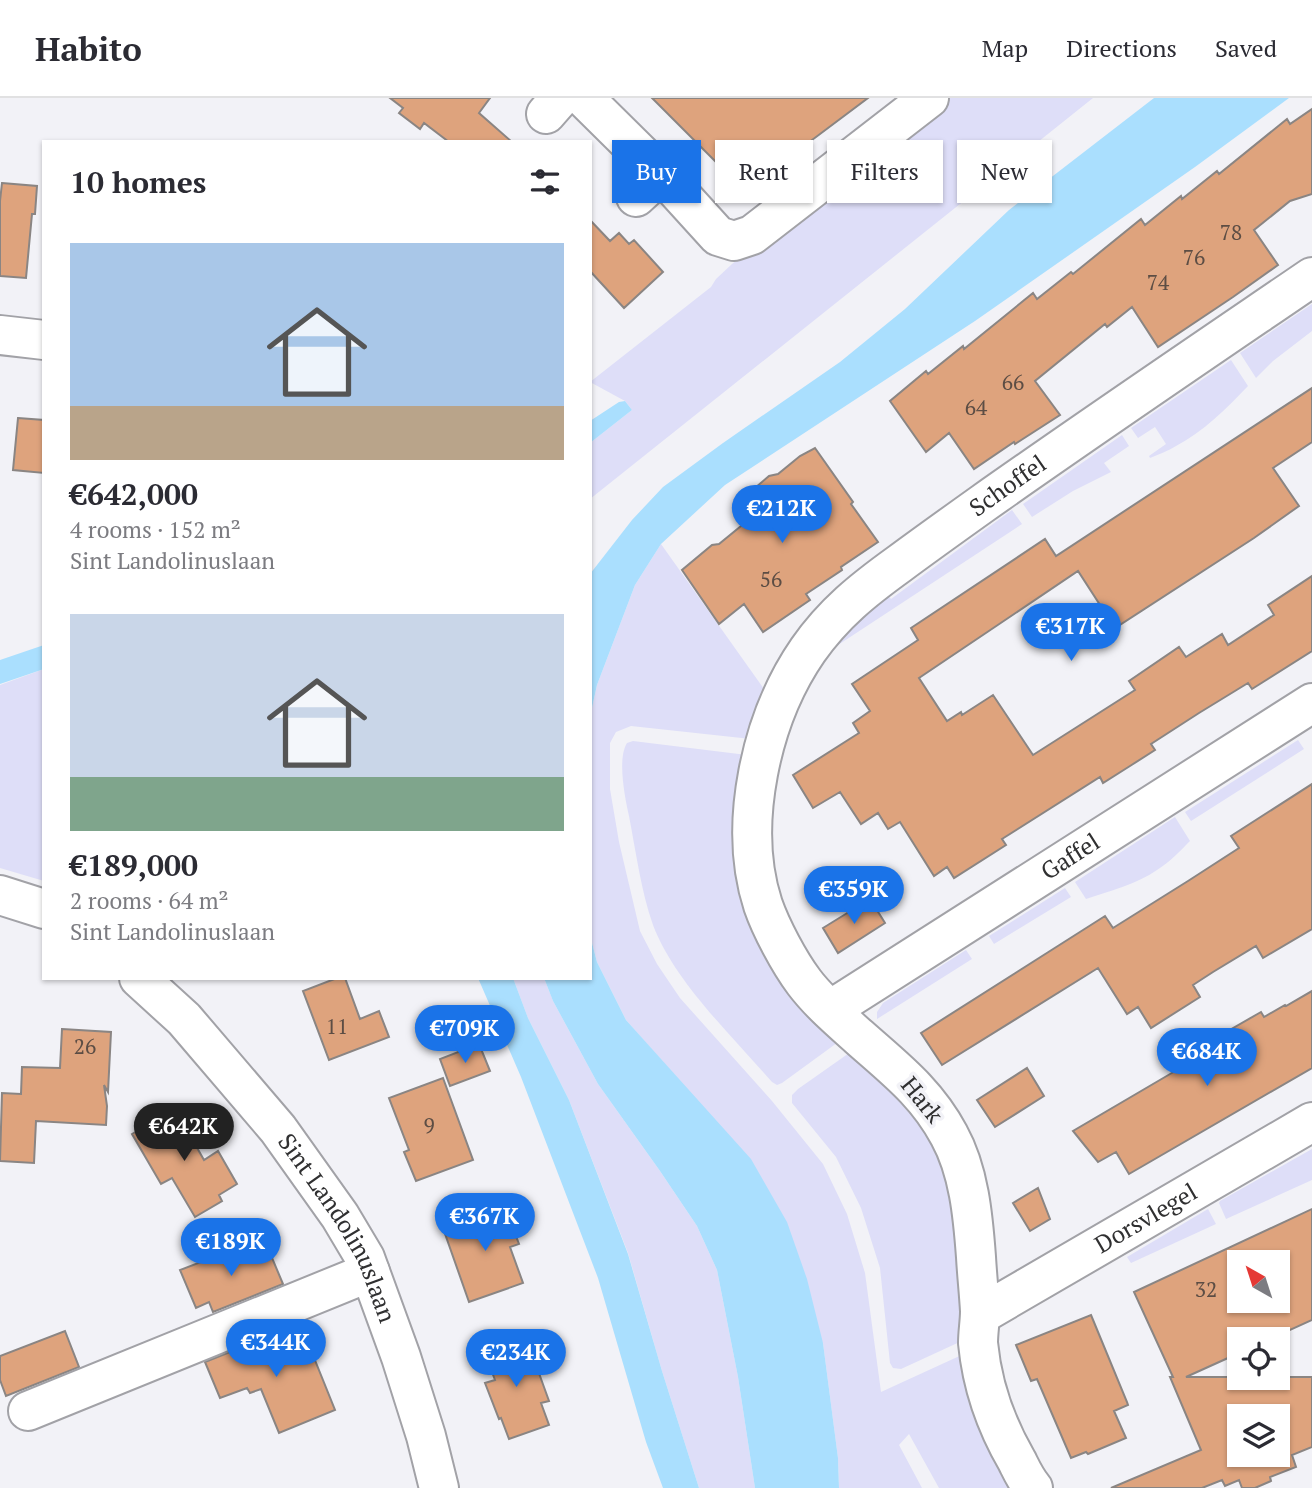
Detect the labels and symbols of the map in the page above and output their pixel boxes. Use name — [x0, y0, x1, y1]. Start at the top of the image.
house number: 78 — [1220, 218, 1242, 246]
house number: 76 — [1183, 243, 1205, 271]
house number: 74 — [1147, 268, 1170, 296]
house number: 66 — [1002, 368, 1024, 396]
house number: 64 — [965, 393, 988, 421]
street label: Schoffel — [962, 447, 1052, 523]
pin: €212K — [733, 486, 831, 545]
house number: 56 — [760, 565, 782, 593]
pin: €317K — [1022, 603, 1120, 663]
street label: Gaffel — [1034, 825, 1105, 887]
pin: €359K — [805, 866, 903, 926]
pin: €709K — [416, 1006, 514, 1065]
house number: 11 — [326, 1012, 348, 1040]
pin: €684K — [1158, 1028, 1256, 1088]
house number: 26 — [74, 1032, 96, 1060]
street label: Hark — [894, 1069, 952, 1130]
pin: €642K — [135, 1104, 233, 1163]
house number: 9 — [423, 1111, 435, 1139]
street label: Sint Landolinuslaan — [271, 1127, 404, 1327]
street label: Dorsvlegel — [1088, 1175, 1203, 1260]
pin: €367K — [436, 1194, 534, 1253]
pin: €189K — [182, 1218, 280, 1278]
north arrow — [1227, 1250, 1290, 1312]
house number: 32 — [1195, 1275, 1217, 1303]
pin: €344K — [227, 1320, 325, 1379]
pin: €234K — [467, 1330, 565, 1389]

